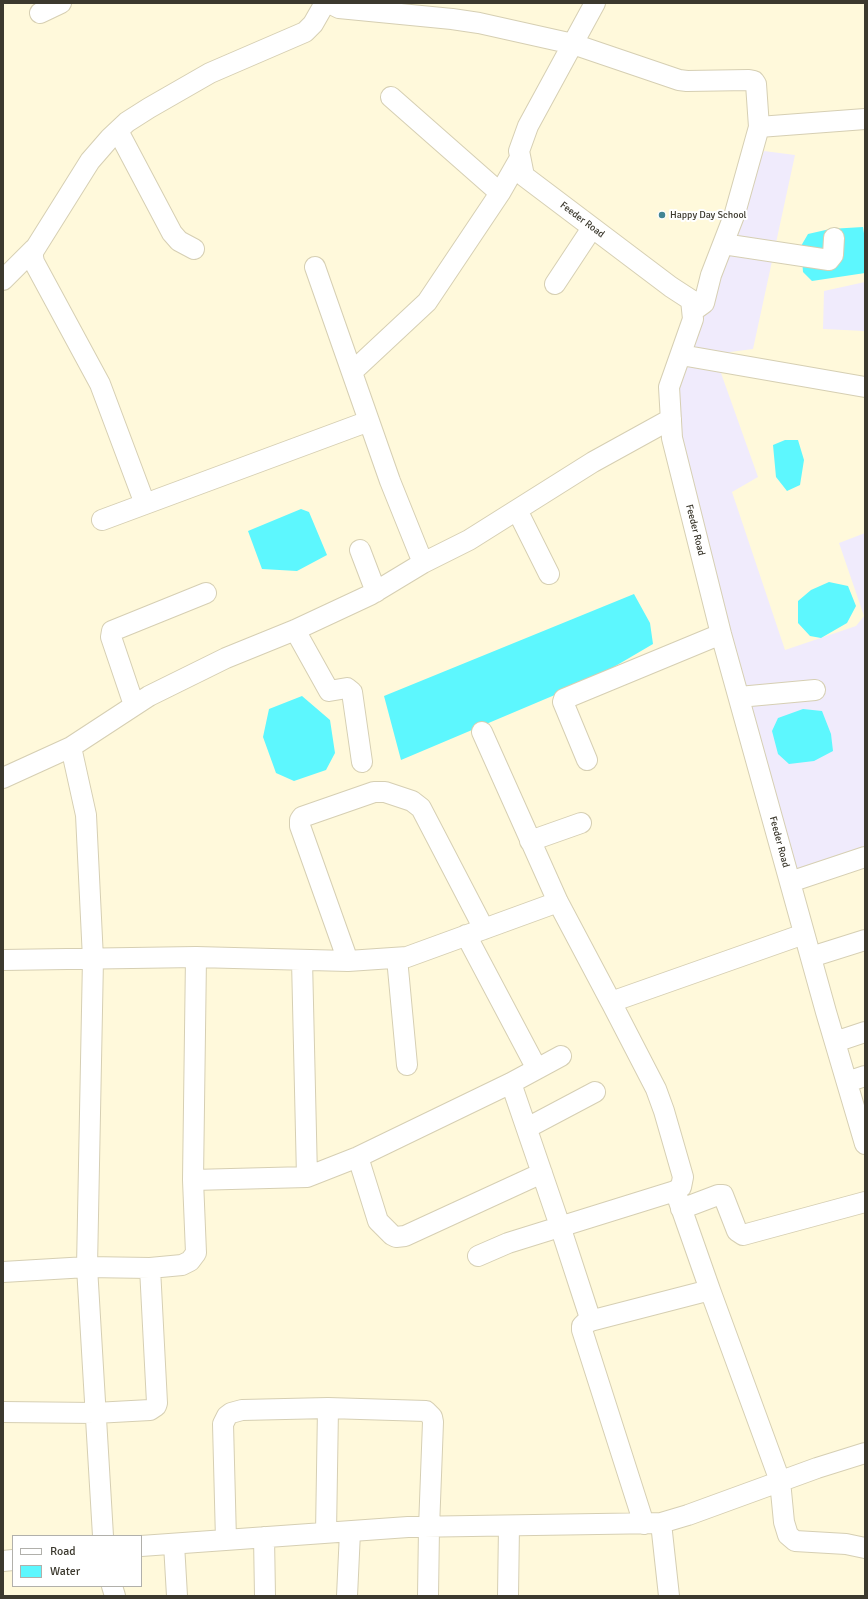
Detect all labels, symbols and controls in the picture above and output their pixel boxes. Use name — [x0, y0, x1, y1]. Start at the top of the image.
street label: Feeder Road — [557, 199, 607, 241]
place label: Happy Day School — [670, 209, 747, 221]
marker: Happy Day School — [657, 210, 667, 220]
street label: Feeder Road — [683, 503, 707, 557]
street label: Feeder Road — [766, 815, 792, 869]
legend — [12, 1535, 142, 1587]
text: Road — [50, 1544, 76, 1559]
text: Water — [50, 1564, 80, 1579]

